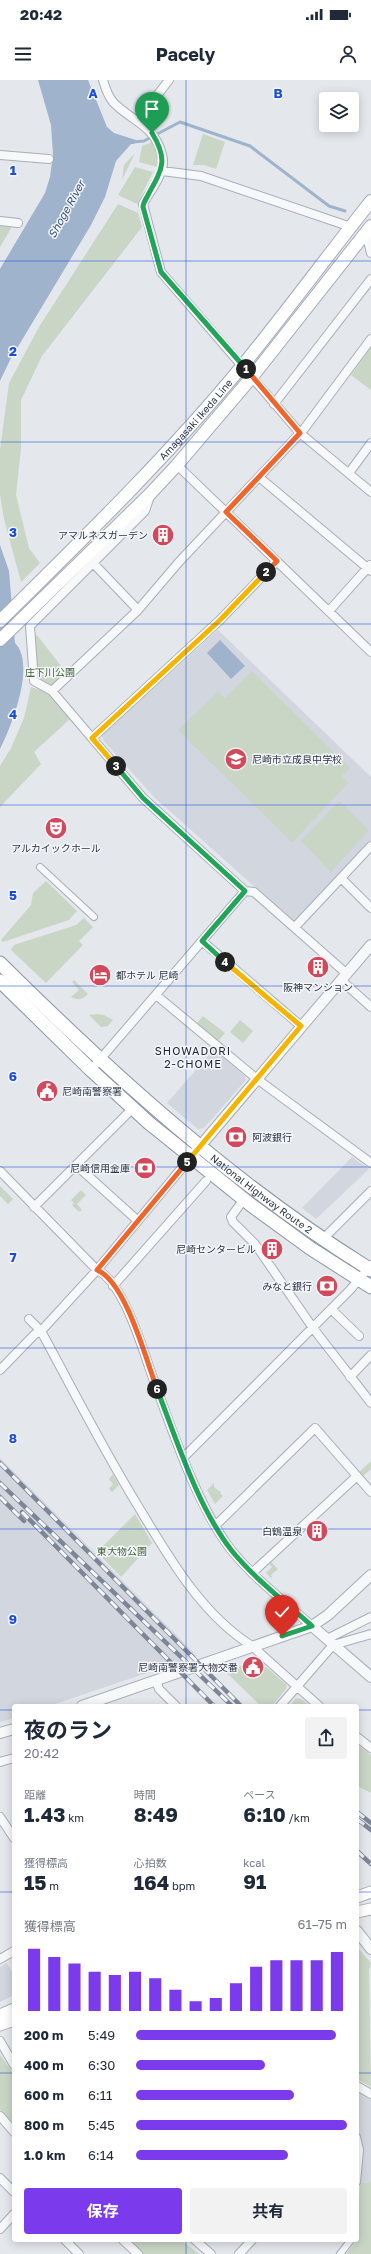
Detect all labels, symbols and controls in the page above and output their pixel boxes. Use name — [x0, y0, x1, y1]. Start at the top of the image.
text: 20:42 — [20, 5, 62, 23]
icon: menu — [12, 43, 34, 65]
text: Pacely — [156, 43, 215, 65]
icon: person — [337, 43, 359, 65]
text: A — [88, 85, 98, 101]
text: B — [273, 85, 283, 101]
pin — [135, 92, 169, 133]
map controls — [319, 92, 359, 132]
button: layers — [319, 92, 359, 132]
icon: arrive — [141, 98, 163, 120]
text: 1 — [10, 162, 17, 178]
water label: Shoge River — [45, 177, 89, 240]
text: 2 — [9, 343, 17, 359]
pin: 1 — [236, 359, 256, 379]
text: 1 — [243, 362, 249, 375]
street label: Amagasaki Ikeda Line — [157, 376, 235, 462]
building icon: アマルネスガーデン — [150, 522, 176, 548]
text: 3 — [9, 524, 17, 540]
place label: アマルネスガーデン — [58, 529, 148, 541]
pin: 2 — [256, 562, 276, 582]
text: 2 — [263, 565, 269, 578]
park label: 庄下川公園 — [25, 666, 75, 678]
text: 4 — [9, 706, 17, 722]
school or university icon: 尼崎市立成良中学校 — [223, 746, 249, 772]
place label: 尼崎市立成良中学校 — [252, 753, 342, 765]
pin: 3 — [106, 756, 126, 776]
text: 3 — [113, 759, 119, 772]
theatre icon: アルカイックホール — [43, 815, 69, 841]
place label: アルカイックホール — [11, 842, 101, 854]
text: 5 — [9, 887, 17, 903]
pin: 4 — [215, 952, 235, 972]
building icon: 阪神マンション — [305, 954, 331, 980]
text: 4 — [222, 955, 228, 968]
hotel icon: 都ホテル 尼崎 — [87, 962, 113, 988]
place label: 都ホテル 尼崎 — [116, 969, 179, 981]
place label: 阪神マンション — [283, 981, 353, 993]
district label: SHOWADORI 2-CHOME — [155, 1044, 231, 1070]
text: 6 — [9, 1068, 17, 1084]
public building icon: 尼崎南警察署 — [34, 1078, 60, 1104]
place label: 尼崎南警察署 — [62, 1085, 122, 1097]
bank icon: 阿波銀行 — [223, 1124, 249, 1150]
place label: 阿波銀行 — [252, 1131, 292, 1143]
street label: National Highway Route 2 — [208, 1151, 315, 1236]
pin: 5 — [177, 1152, 197, 1172]
bank icon: 尼崎信用金庫 — [132, 1155, 158, 1181]
text: 5 — [184, 1155, 190, 1168]
place label: 尼崎信用金庫 — [70, 1162, 130, 1174]
building icon: 尼崎センタービル — [259, 1236, 285, 1262]
place label: 尼崎センタービル — [176, 1243, 256, 1255]
text: 7 — [9, 1249, 17, 1265]
bank icon: みなと銀行 — [314, 1273, 340, 1299]
place label: みなと銀行 — [262, 1280, 312, 1292]
pin: 6 — [147, 1379, 167, 1399]
text: 6 — [154, 1382, 161, 1395]
text: 8 — [9, 1430, 17, 1446]
building icon: 白鶴温泉 — [304, 1518, 330, 1544]
place label: 白鶴温泉 — [262, 1525, 303, 1537]
park label: 東大物公園 — [97, 1545, 147, 1557]
pin — [265, 1595, 299, 1636]
icon: check — [271, 1601, 293, 1623]
text: 9 — [9, 1611, 17, 1627]
public building icon: 尼崎南警察署大物交番 — [240, 1654, 266, 1680]
place label: 尼崎南警察署大物交番 — [138, 1661, 238, 1673]
text: 夜のラン — [24, 1716, 112, 1743]
button: share — [305, 1717, 347, 1759]
text: 20:42 — [24, 1745, 59, 1761]
text: 距離 — [24, 1788, 46, 1801]
text: 時間 — [134, 1788, 156, 1801]
text: ペース — [243, 1788, 276, 1801]
text: 1.43 — [24, 1802, 65, 1826]
text: 8:49 — [134, 1802, 178, 1826]
text: 6:10 — [243, 1802, 286, 1826]
text: km — [65, 1811, 84, 1824]
text: /km — [286, 1811, 310, 1824]
text: 獲得標高 — [24, 1856, 68, 1869]
text: 心拍数 — [134, 1856, 167, 1869]
text: kcal — [243, 1856, 265, 1869]
text: 91 — [243, 1869, 266, 1893]
text: 15 — [24, 1870, 47, 1894]
text: 164 — [134, 1870, 169, 1894]
text: m — [47, 1879, 59, 1892]
text: bpm — [169, 1879, 195, 1892]
text: 61–75 m — [298, 1916, 347, 1932]
text: 獲得標高 — [24, 1918, 76, 1934]
text: 200 m — [24, 2027, 63, 2043]
text: 5:49 — [88, 2027, 115, 2043]
text: 400 m — [24, 2057, 64, 2073]
text: 6:30 — [88, 2057, 115, 2073]
text: 600 m — [24, 2087, 64, 2103]
text: 6:11 — [88, 2087, 112, 2103]
text: 800 m — [24, 2117, 64, 2133]
text: 5:45 — [88, 2117, 115, 2133]
text: 1.0 km — [24, 2147, 65, 2163]
text: 6:14 — [88, 2147, 114, 2163]
button: 保存 — [24, 2188, 182, 2234]
button: 共有 — [190, 2188, 347, 2234]

